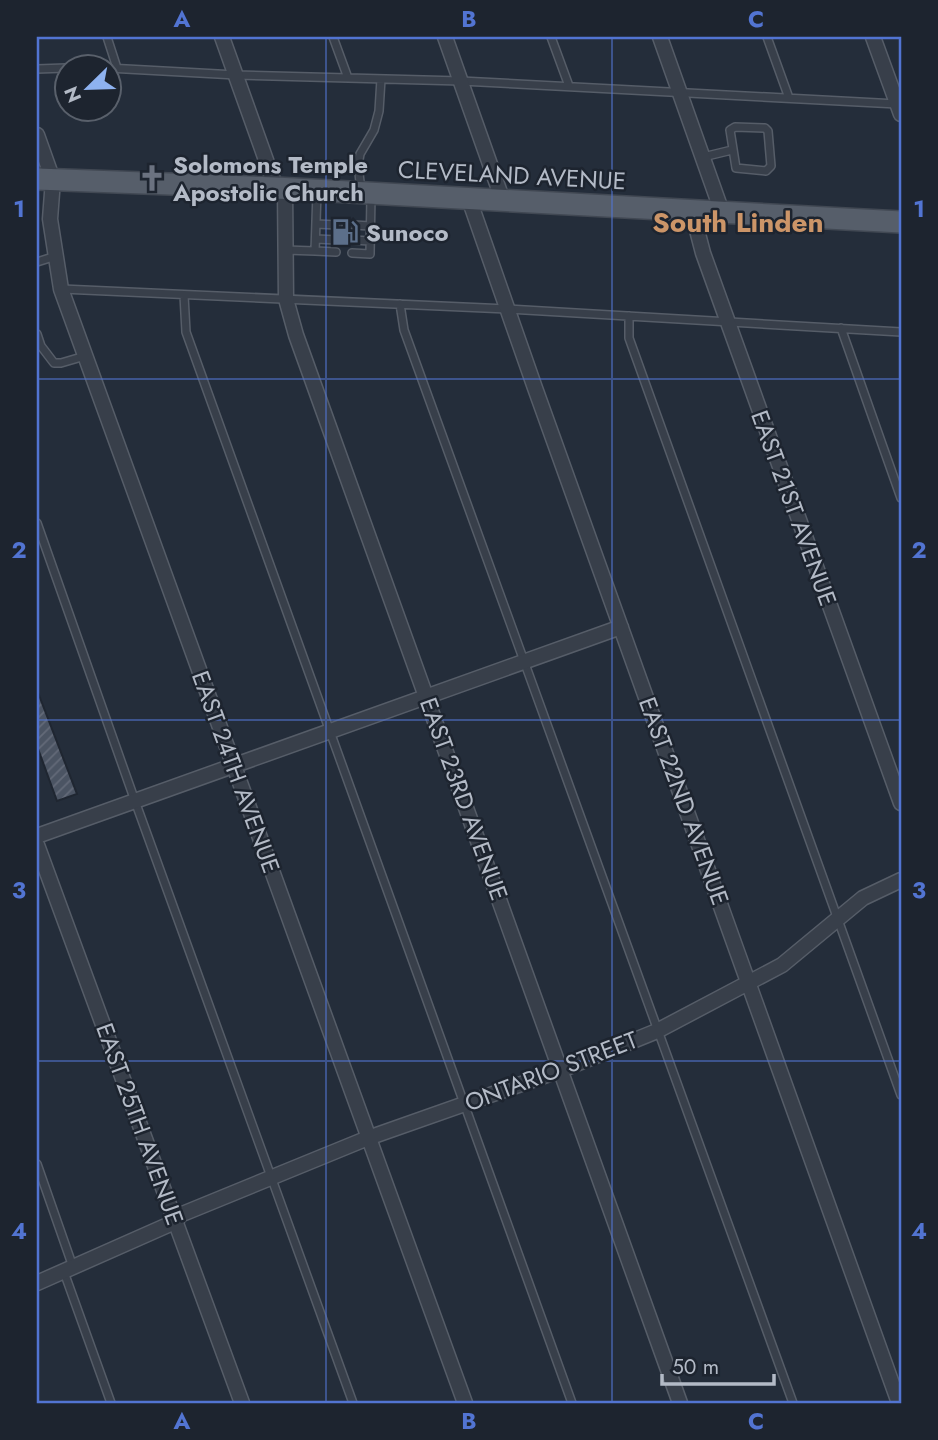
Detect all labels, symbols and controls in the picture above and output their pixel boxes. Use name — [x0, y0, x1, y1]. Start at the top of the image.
text: A — [173, 2, 191, 36]
text: B — [461, 2, 477, 36]
text: C — [748, 2, 764, 36]
north arrow — [52, 52, 122, 122]
text: N — [57, 82, 88, 107]
place label: Solomons Temple Apostolic Church — [172, 147, 368, 210]
street label: CLEVELAND AVENUE — [397, 152, 627, 198]
church icon: Solomons Temple Apostolic Church — [137, 163, 167, 193]
text: 1 — [13, 192, 25, 226]
text: 1 — [913, 192, 925, 226]
district label: South Linden — [652, 202, 824, 243]
place label: Sunoco — [366, 215, 449, 250]
fuel station icon: Sunoco — [330, 217, 360, 247]
street label: EAST 21ST AVENUE — [742, 405, 846, 611]
text: 2 — [11, 533, 27, 567]
text: 2 — [911, 533, 927, 567]
street label: EAST 24TH AVENUE — [183, 666, 289, 878]
street label: EAST 22ND AVENUE — [630, 692, 738, 910]
street label: EAST 23RD AVENUE — [411, 693, 517, 905]
text: 3 — [12, 873, 26, 907]
text: 3 — [912, 873, 926, 907]
street label: EAST 25TH AVENUE — [87, 1018, 193, 1230]
street label: ONTARIO STREET — [459, 1022, 643, 1120]
text: 4 — [11, 1214, 27, 1248]
text: 4 — [911, 1214, 927, 1248]
scale bar — [662, 1342, 774, 1386]
text: 50 m — [672, 1352, 719, 1382]
text: A — [173, 1404, 191, 1438]
text: B — [461, 1404, 477, 1438]
text: C — [748, 1404, 764, 1438]

